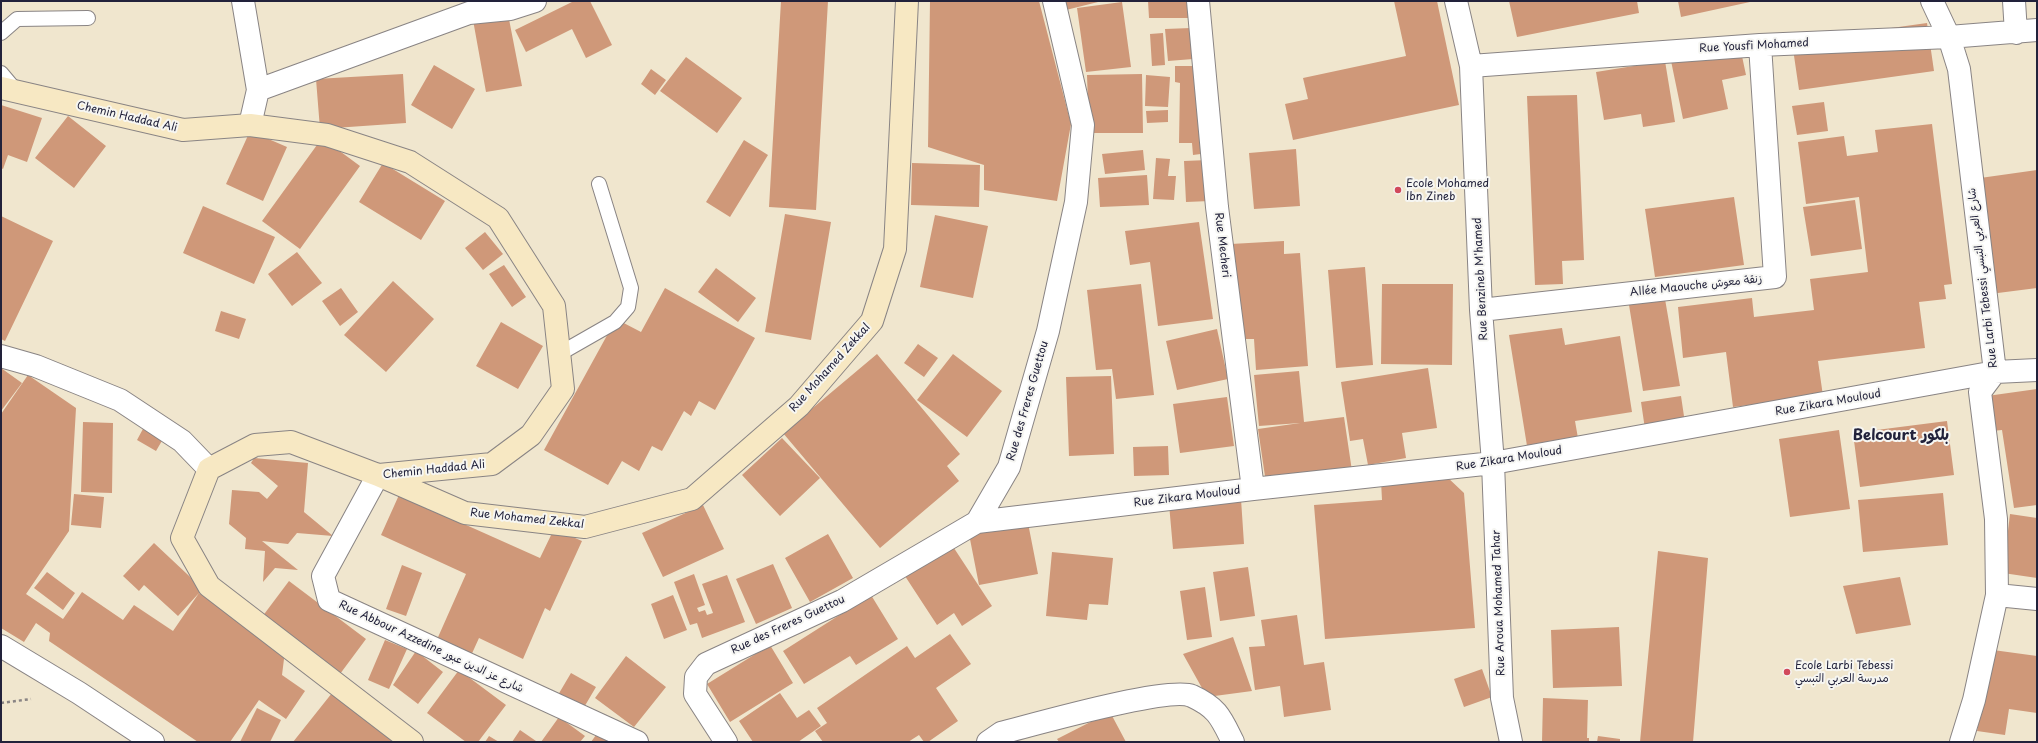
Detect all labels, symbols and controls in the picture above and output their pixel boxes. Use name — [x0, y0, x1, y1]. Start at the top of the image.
street label: Rue Yousfi Mohamed — [1699, 37, 1809, 55]
street label: Chemin Haddad Ali — [75, 99, 179, 135]
place label: Ecole Mohamed Ibn Zineb — [1406, 177, 1489, 203]
marker: Ecole Mohamed Ibn Zineb — [1393, 185, 1403, 195]
street label: Rue Larbi Tebessi شارع العربي التبسي — [1965, 187, 2001, 369]
street label: Rue Mecheri — [1211, 211, 1233, 279]
street label: Rue Benzineb M'hamed — [1471, 217, 1491, 341]
street label: Allée Maouche زنقة معوش — [1629, 273, 1763, 299]
street label: Rue Mohamed Zekkal — [787, 321, 873, 415]
street label: Rue des Freres Guettou — [1005, 340, 1051, 462]
street label: Rue Zikara Mouloud — [1774, 387, 1882, 419]
district label: Belcourt بلكور — [1853, 427, 1949, 445]
street label: Rue Zikara Mouloud — [1455, 444, 1563, 474]
street label: Chemin Haddad Ali — [382, 458, 486, 482]
street label: Rue Zikara Mouloud — [1133, 484, 1241, 510]
street label: Rue Mohamed Zekkal — [469, 506, 585, 532]
street label: Rue Aroua Mohamed Tahar — [1490, 530, 1508, 676]
street label: Rue des Freres Guettou — [729, 593, 847, 657]
street label: Rue Abbour Azzedine شارع عز الدين عبور — [337, 598, 525, 696]
place label: Ecole Larbi Tebessi مدرسة العربي التبسي — [1795, 659, 1893, 685]
marker: Ecole Larbi Tebessi مدرسة العربي التبسي — [1782, 667, 1792, 677]

